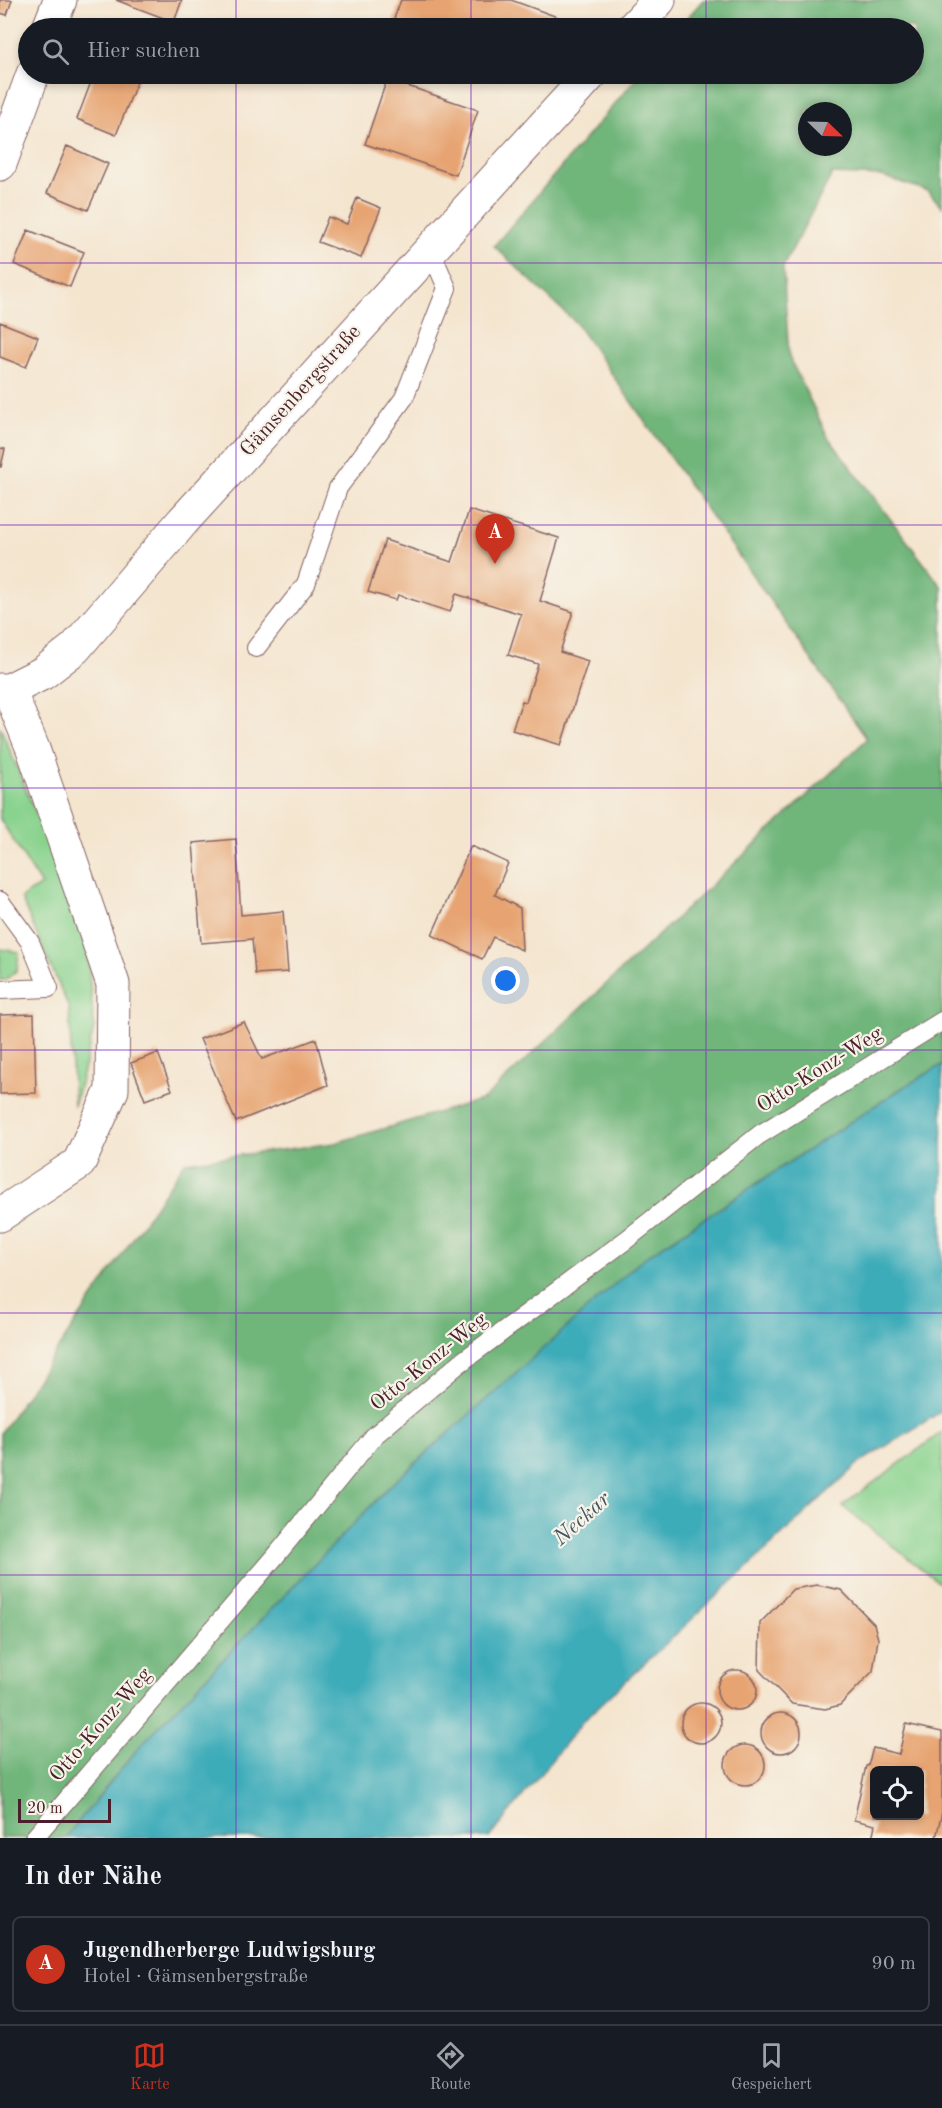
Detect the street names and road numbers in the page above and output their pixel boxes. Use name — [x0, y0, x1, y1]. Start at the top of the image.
street label: Gämsenbergstraße — [237, 321, 365, 461]
street label: Otto-Konz-Weg — [754, 1023, 887, 1117]
street label: Otto-Konz-Weg — [367, 1308, 492, 1415]
street label: Otto-Konz-Weg — [46, 1663, 156, 1786]

